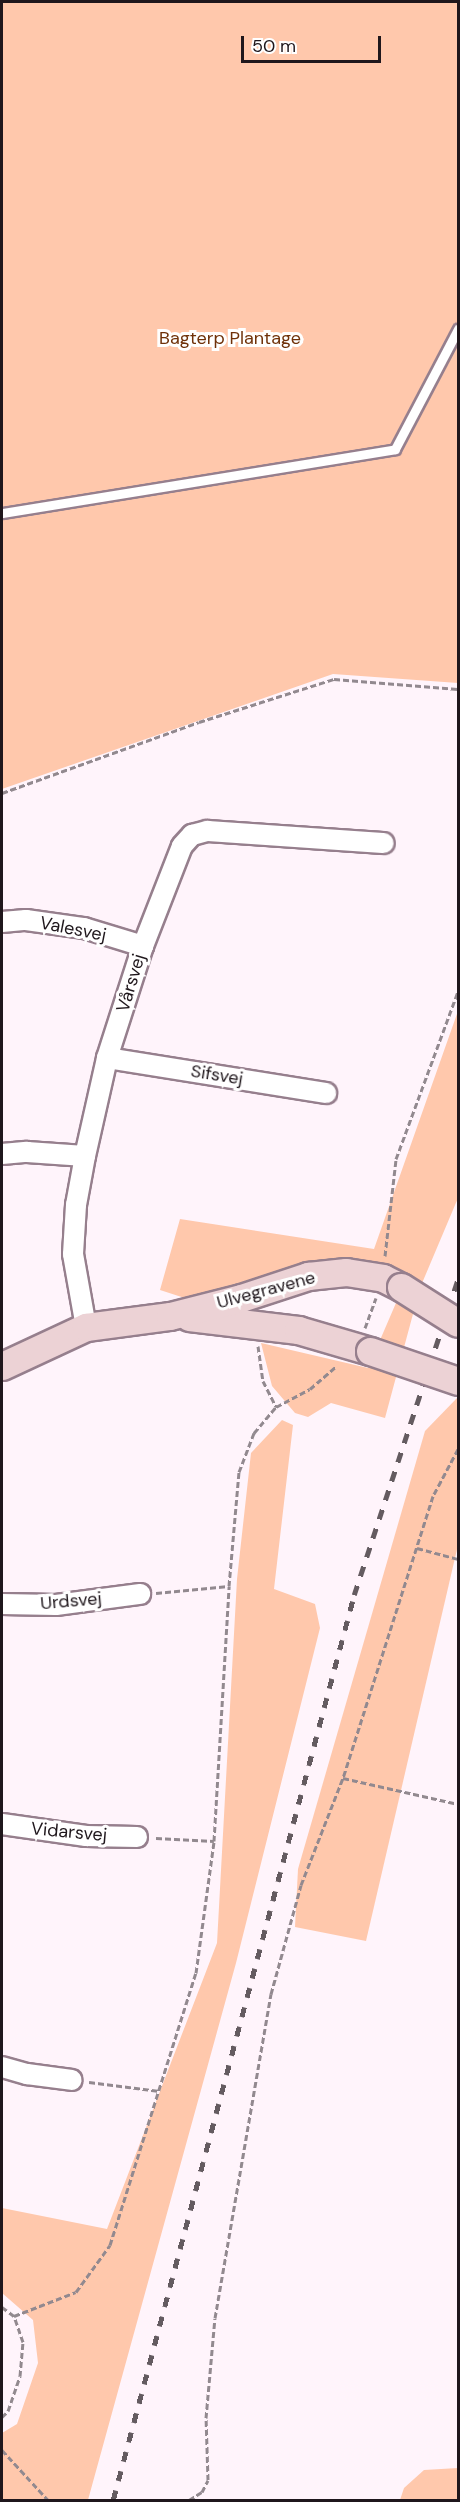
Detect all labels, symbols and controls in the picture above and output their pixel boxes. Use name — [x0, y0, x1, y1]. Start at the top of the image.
scale bar — [244, 24, 384, 62]
text: 50 m — [252, 34, 296, 58]
park label: Bagterp Plantage — [159, 327, 301, 349]
street label: Valesvej — [38, 912, 108, 946]
street label: Vårsvej — [112, 951, 150, 1015]
street label: Sifsvej — [189, 1060, 245, 1090]
street label: Ulvegravene — [214, 1267, 318, 1313]
street label: Urdsvej — [39, 1588, 103, 1614]
street label: Vidarsvej — [30, 1818, 108, 1846]

